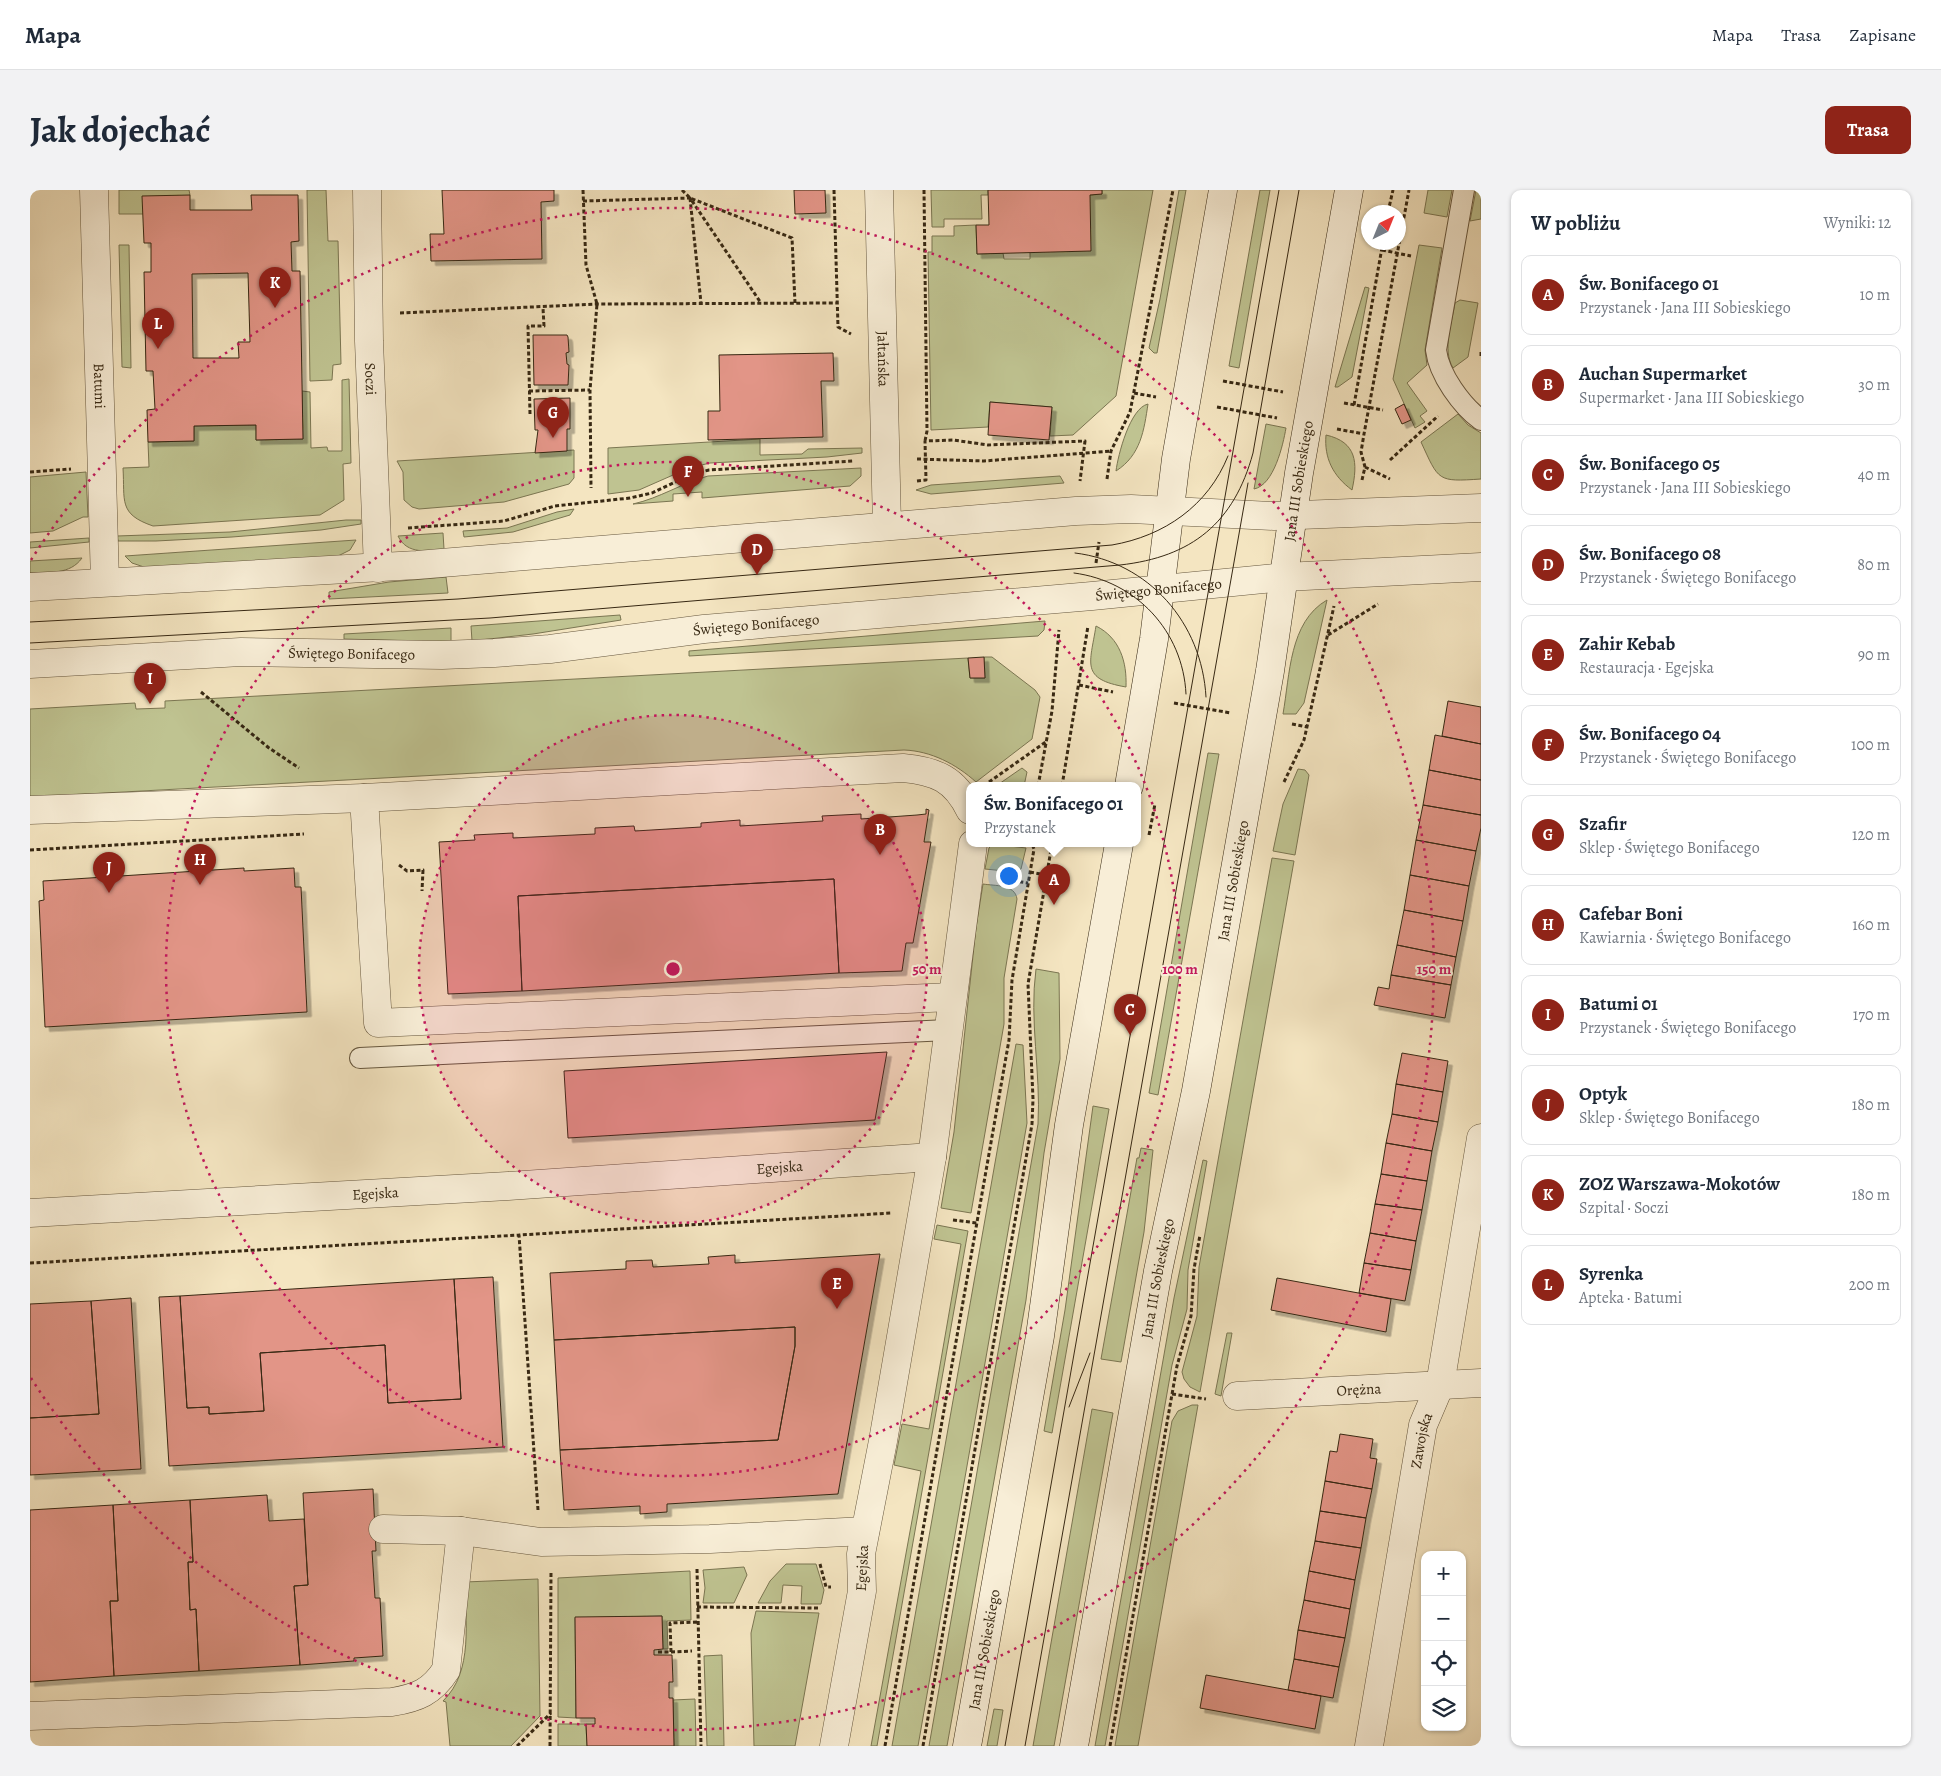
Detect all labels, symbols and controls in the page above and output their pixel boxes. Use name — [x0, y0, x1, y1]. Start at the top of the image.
text: Mapa — [25, 19, 81, 51]
text: Mapa — [1712, 23, 1753, 47]
text: Trasa — [1781, 23, 1821, 47]
text: Zapisane — [1849, 23, 1916, 47]
text: Jak dojechać — [30, 106, 210, 154]
button: Trasa — [1825, 106, 1911, 154]
north arrow — [1361, 205, 1406, 250]
text: W pobliżu — [1531, 209, 1620, 237]
text: Wyniki: 12 — [1824, 212, 1891, 234]
pin: K — [259, 267, 291, 308]
text: Św. Bonifacego 01 — [1579, 271, 1719, 297]
text: A — [1543, 284, 1553, 306]
text: 10 m — [1860, 284, 1890, 306]
text: Przystanek · Jana III Sobieskiego — [1579, 297, 1791, 319]
pin: L — [142, 308, 174, 349]
street label: Jałtańska — [872, 331, 894, 387]
text: Auchan Supermarket — [1579, 361, 1747, 387]
street label: Soczi — [360, 362, 381, 396]
street label: Batumi — [89, 363, 110, 409]
text: B — [1543, 374, 1553, 396]
text: 30 m — [1858, 374, 1890, 396]
text: Supermarket · Jana III Sobieskiego — [1579, 387, 1804, 409]
pin: G — [537, 397, 569, 438]
street label: Jana III Sobieskiego — [1279, 419, 1318, 543]
text: Św. Bonifacego 05 — [1579, 451, 1720, 477]
pin: F — [672, 456, 704, 497]
text: C — [1543, 464, 1553, 486]
text: 40 m — [1858, 464, 1890, 486]
text: Przystanek · Jana III Sobieskiego — [1579, 477, 1791, 499]
pin: D — [741, 534, 773, 575]
text: Św. Bonifacego 08 — [1579, 541, 1721, 567]
text: D — [1542, 554, 1554, 576]
text: 80 m — [1857, 554, 1890, 576]
text: Przystanek · Świętego Bonifacego — [1579, 567, 1796, 589]
street label: Świętego Bonifacego — [1094, 573, 1223, 606]
street label: Świętego Bonifacego — [691, 609, 820, 640]
text: Zahir Kebab — [1579, 631, 1675, 657]
street label: Świętego Bonifacego — [288, 643, 415, 665]
text: E — [1543, 644, 1553, 666]
text: 90 m — [1858, 644, 1890, 666]
text: Restauracja · Egejska — [1579, 657, 1714, 679]
pin: I — [134, 663, 166, 704]
text: Św. Bonifacego 04 — [1579, 721, 1721, 747]
text: F — [1544, 734, 1552, 756]
text: 100 m — [1851, 734, 1890, 756]
text: Przystanek · Świętego Bonifacego — [1579, 747, 1796, 769]
popup — [966, 782, 1141, 847]
text: Św. Bonifacego 01 — [984, 791, 1123, 817]
text: Szafir — [1579, 811, 1627, 837]
pin: B — [864, 814, 896, 855]
text: Przystanek — [984, 817, 1056, 839]
street label: Jana III Sobieskiego — [1213, 819, 1254, 942]
text: G — [1543, 824, 1553, 846]
text: 120 m — [1852, 824, 1890, 846]
text: Sklep · Świętego Bonifacego — [1579, 837, 1760, 859]
pin: H — [184, 844, 216, 885]
pin: J — [93, 852, 125, 893]
your location — [996, 863, 1022, 889]
pin: A — [1038, 864, 1070, 905]
text: Cafebar Boni — [1579, 901, 1683, 927]
text: H — [1542, 914, 1554, 936]
text: 160 m — [1852, 914, 1890, 936]
text: Kawiarnia · Świętego Bonifacego — [1579, 927, 1791, 949]
text: 50 m — [912, 959, 942, 979]
text: 100 m — [1162, 959, 1198, 979]
text: 150 m — [1417, 959, 1452, 979]
centre of rings — [664, 960, 682, 978]
text: Batumi 01 — [1579, 991, 1658, 1017]
pin: C — [1114, 994, 1146, 1035]
text: I — [1545, 1004, 1551, 1026]
text: 170 m — [1853, 1004, 1890, 1026]
text: Przystanek · Świętego Bonifacego — [1579, 1017, 1796, 1039]
text: Optyk — [1579, 1081, 1627, 1107]
text: J — [1545, 1094, 1551, 1116]
text: 180 m — [1852, 1094, 1890, 1116]
text: Sklep · Świętego Bonifacego — [1579, 1107, 1760, 1129]
street label: Egejska — [756, 1156, 803, 1179]
text: ZOZ Warszawa-Mokotów — [1579, 1171, 1780, 1197]
street label: Egejska — [352, 1182, 399, 1205]
text: K — [1543, 1184, 1553, 1206]
text: 180 m — [1852, 1184, 1890, 1206]
text: Szpital · Soczi — [1579, 1197, 1669, 1219]
street label: Jana III Sobieskiego — [1136, 1216, 1179, 1340]
text: Syrenka — [1579, 1261, 1643, 1287]
pin: E — [821, 1268, 853, 1309]
text: L — [1544, 1274, 1552, 1296]
text: 200 m — [1849, 1274, 1890, 1296]
text: Apteka · Batumi — [1579, 1287, 1682, 1309]
street label: Orężna — [1336, 1378, 1382, 1401]
street label: Zawojska — [1406, 1409, 1437, 1470]
street label: Egejska — [851, 1544, 873, 1592]
map controls — [1421, 1551, 1466, 1731]
button: + — [1421, 1551, 1466, 1596]
street label: Jana III Sobieskiego — [964, 1588, 1005, 1711]
button: − — [1421, 1596, 1466, 1641]
button: locate — [1421, 1641, 1466, 1686]
button: layers — [1421, 1686, 1466, 1731]

